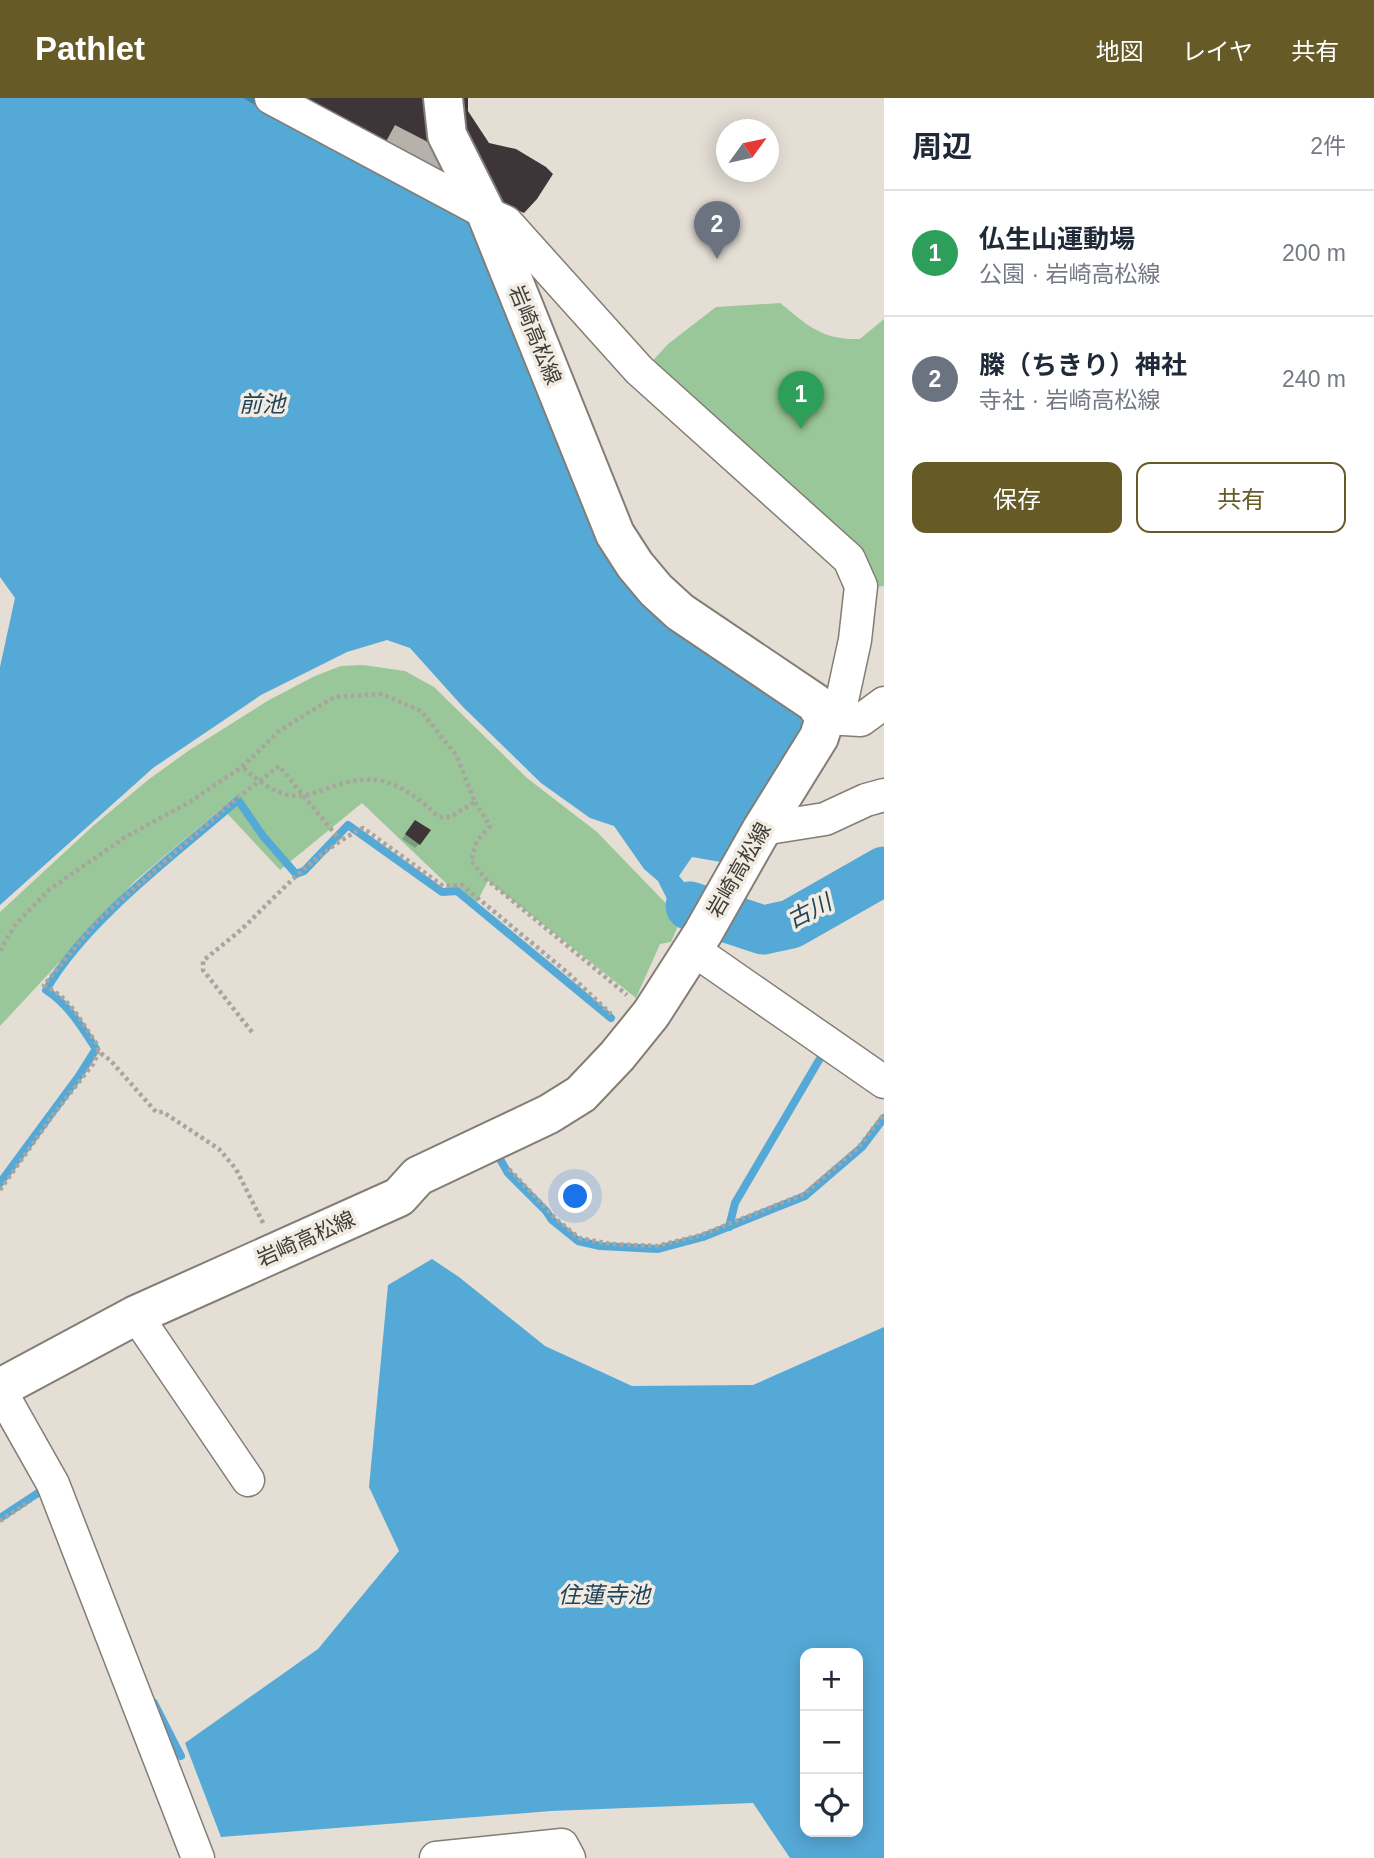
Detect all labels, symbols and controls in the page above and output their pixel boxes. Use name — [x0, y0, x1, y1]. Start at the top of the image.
text: Pathlet — [35, 30, 145, 67]
text: 地図 — [1096, 38, 1144, 65]
text: レイヤ — [1182, 38, 1253, 65]
text: 共有 — [1291, 38, 1339, 65]
north arrow — [716, 119, 779, 182]
text: 周辺 — [912, 130, 972, 163]
text: 2件 — [1310, 133, 1346, 159]
pin: 2 — [694, 201, 740, 259]
text: 仏生山運動場 — [979, 224, 1135, 254]
text: 1 — [929, 240, 941, 266]
text: 200 m — [1282, 240, 1346, 266]
text: 公園 · 岩崎高松線 — [979, 261, 1160, 287]
street label: 岩崎高松線 — [505, 282, 566, 388]
text: 榺（ちきり）神社 — [979, 350, 1187, 380]
text: 2 — [929, 366, 941, 392]
text: 240 m — [1282, 366, 1346, 392]
pin: 1 — [778, 371, 824, 429]
text: 寺社 · 岩崎高松線 — [979, 387, 1160, 413]
water label: 前池 — [239, 391, 287, 417]
button: 保存 — [912, 462, 1122, 533]
button: 共有 — [1136, 462, 1346, 533]
street label: 岩崎高松線 — [702, 819, 775, 921]
water label: 古川 — [783, 888, 838, 933]
your location — [558, 1179, 592, 1213]
street label: 岩崎高松線 — [253, 1207, 358, 1270]
water label: 住蓮寺池 — [558, 1582, 652, 1608]
map controls — [800, 1648, 863, 1837]
button: + — [800, 1648, 863, 1711]
button: − — [800, 1711, 863, 1774]
button: locate — [800, 1774, 863, 1837]

